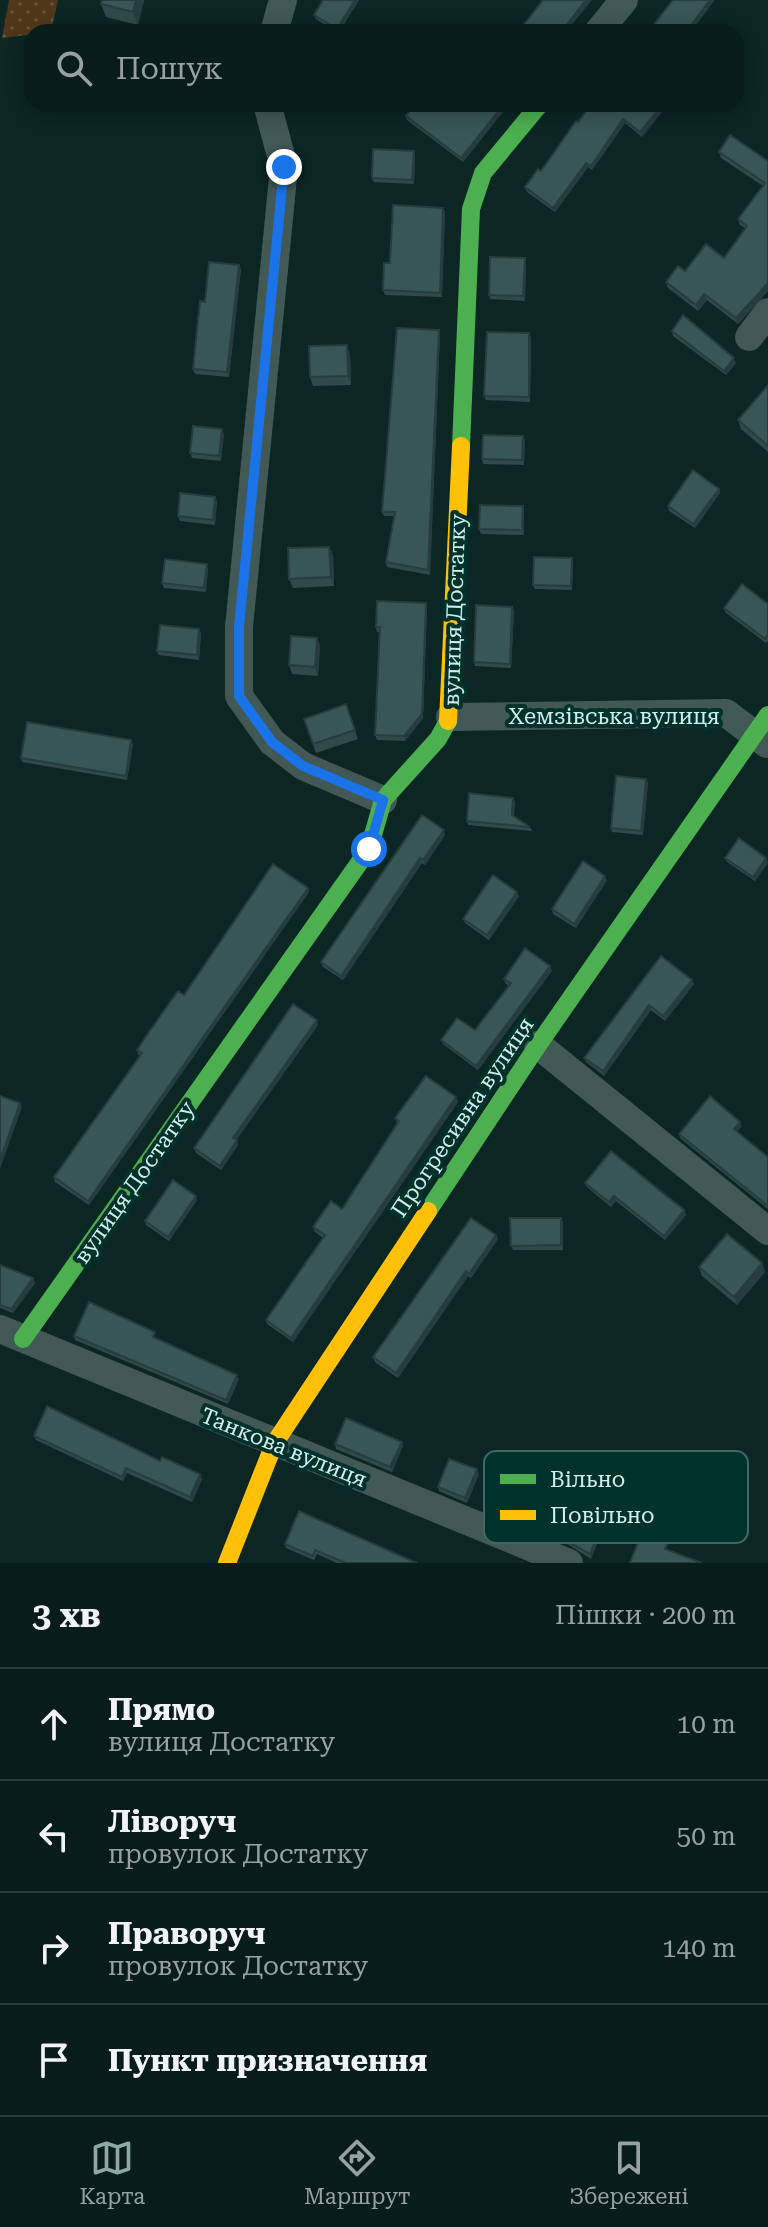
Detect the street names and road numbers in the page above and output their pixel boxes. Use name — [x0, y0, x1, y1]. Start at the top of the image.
street label: вулиця Достатку — [439, 514, 470, 706]
street label: Хемзівська вулиця — [508, 704, 720, 729]
street label: Прогресивна вулиця — [386, 1013, 539, 1222]
street label: вулиця Достатку — [69, 1096, 200, 1268]
street label: Танкова вулиця — [197, 1403, 370, 1492]

